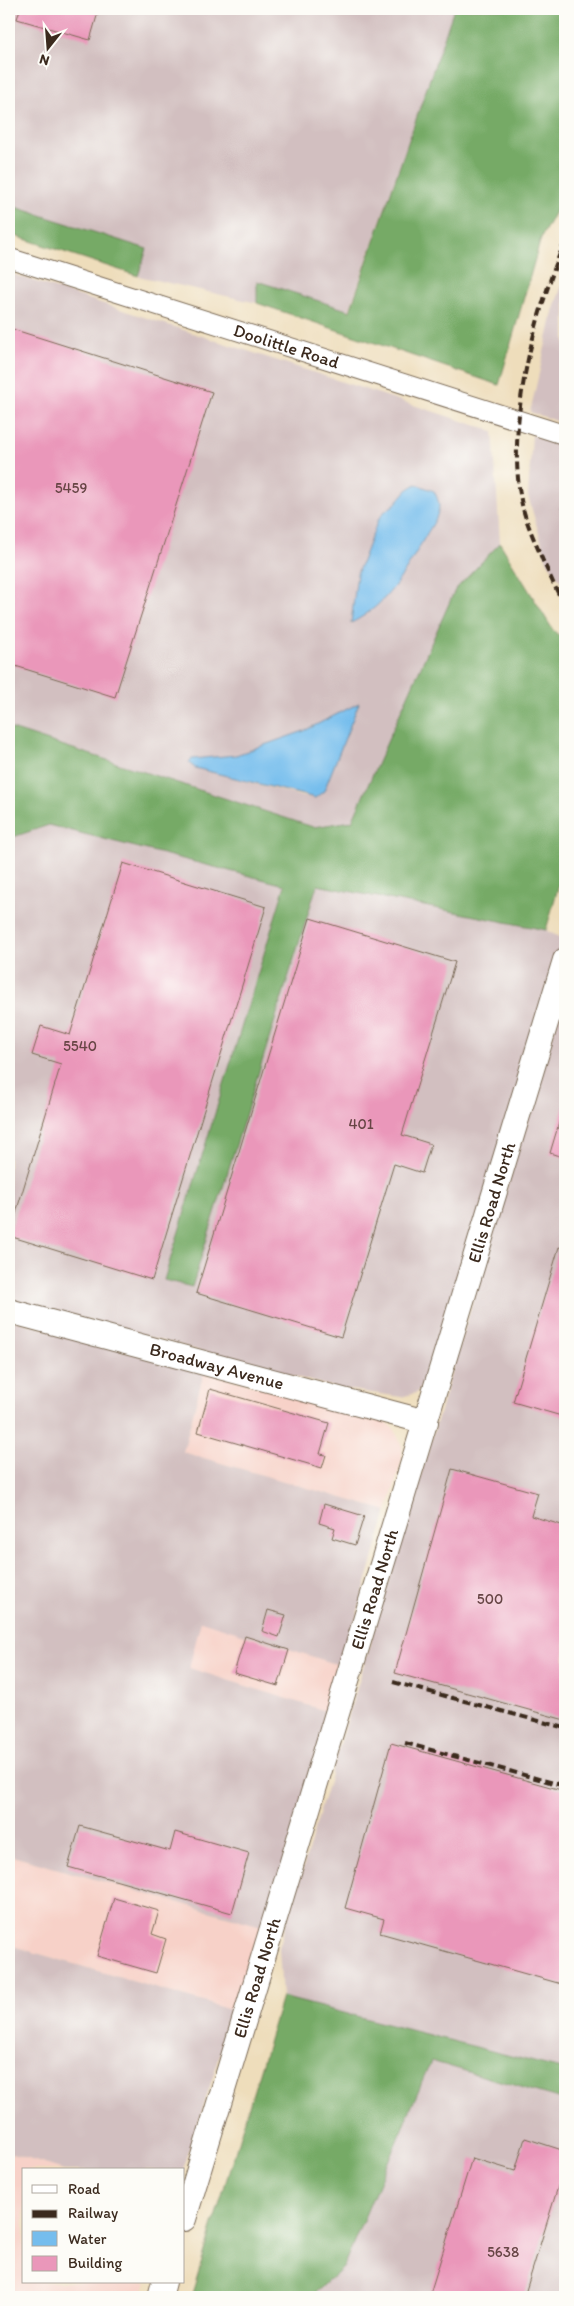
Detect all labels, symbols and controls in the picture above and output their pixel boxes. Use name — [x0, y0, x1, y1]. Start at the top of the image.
north arrow — [22, 22, 72, 72]
text: N — [37, 50, 51, 69]
street label: Doolittle Road — [231, 319, 342, 373]
house number: 5459 — [55, 479, 87, 497]
house number: 5540 — [63, 1037, 97, 1055]
house number: 401 — [348, 1115, 374, 1133]
street label: Ellis Road North — [463, 1139, 520, 1266]
street label: Broadway Avenue — [147, 1338, 286, 1395]
street label: Ellis Road North — [346, 1526, 403, 1652]
house number: 500 — [477, 1590, 503, 1608]
street label: Ellis Road North — [228, 1915, 286, 2041]
legend — [22, 2168, 185, 2284]
text: Road — [68, 2180, 101, 2198]
text: Railway — [68, 2204, 118, 2222]
text: Water — [68, 2230, 107, 2248]
house number: 5638 — [487, 2243, 519, 2261]
text: Building — [68, 2254, 122, 2272]

